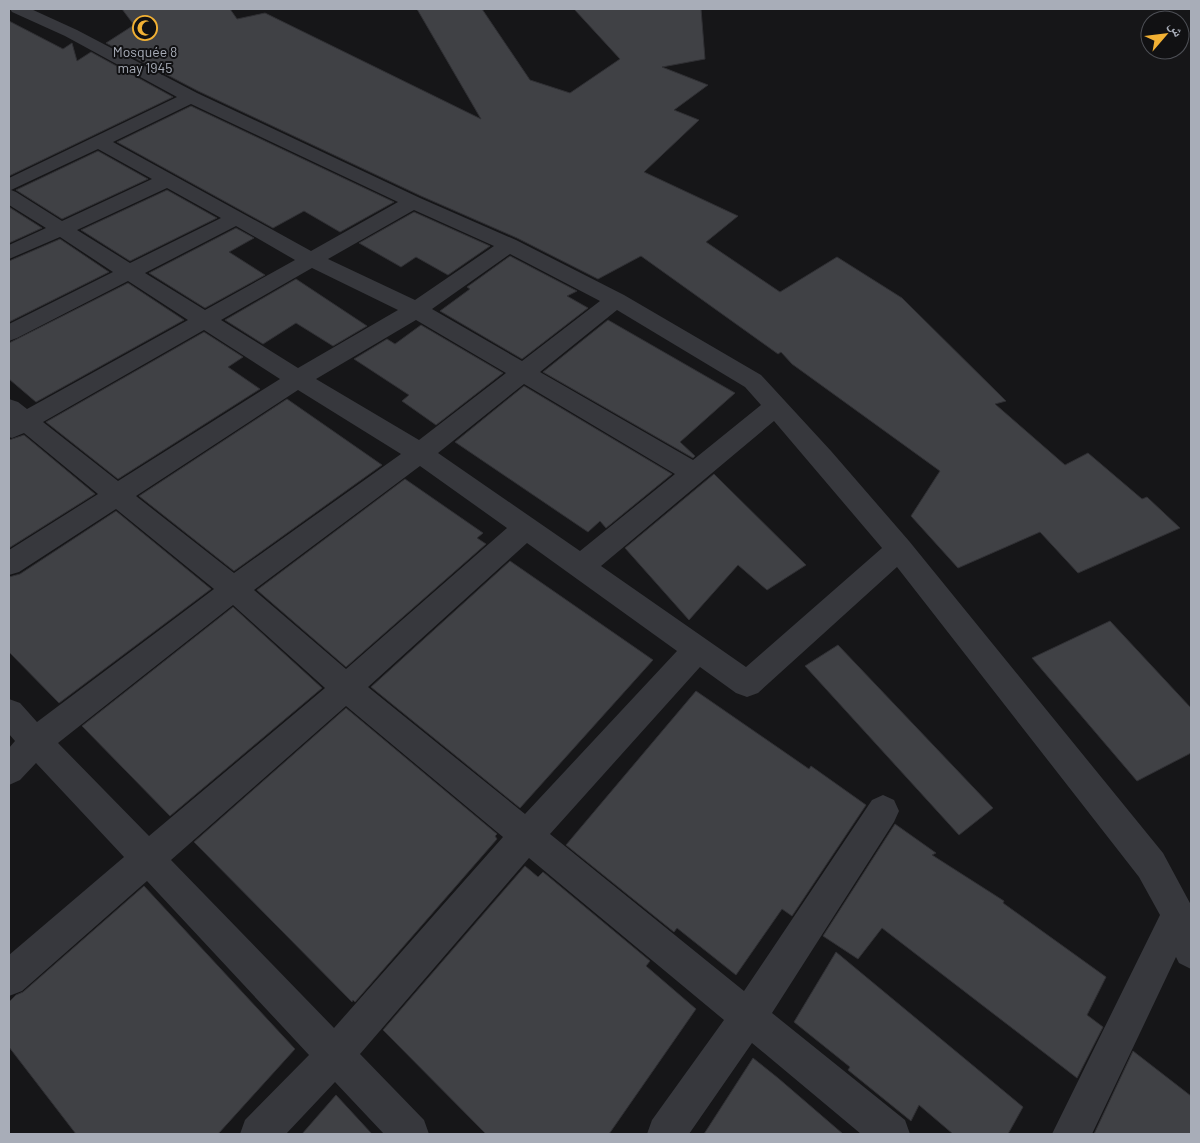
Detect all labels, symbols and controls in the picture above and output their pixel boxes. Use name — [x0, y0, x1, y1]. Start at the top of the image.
north arrow — [1140, 10, 1190, 60]
mosque icon: Mosquée 8 may 1945 — [132, 15, 158, 41]
text: ش — [1165, 18, 1188, 40]
place label: Mosquée 8 may 1945 — [113, 43, 177, 76]

